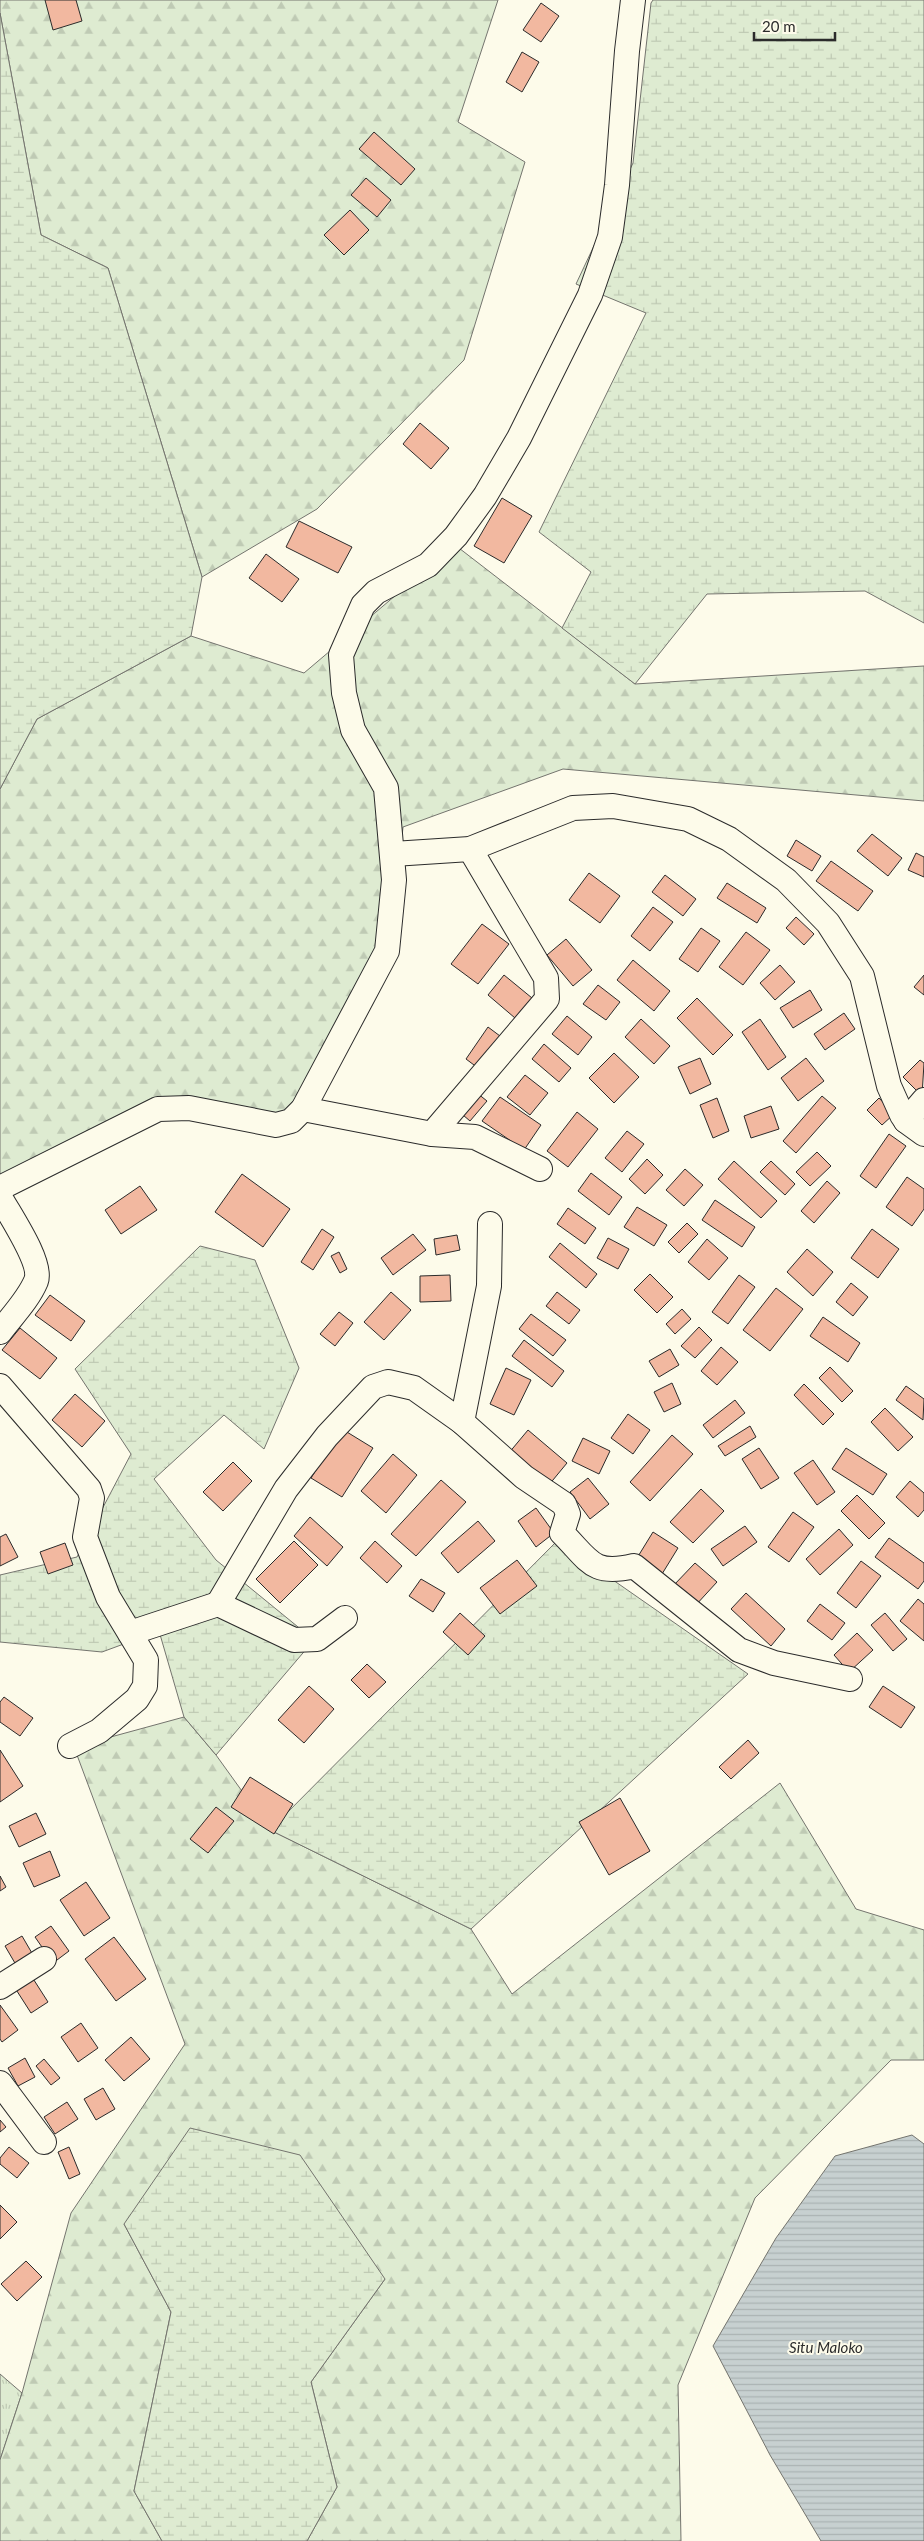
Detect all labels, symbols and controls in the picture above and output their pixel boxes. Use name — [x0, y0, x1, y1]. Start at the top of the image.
scale bar — [754, 10, 835, 42]
text: 20 m — [762, 17, 796, 35]
water label: Situ Maloko — [789, 2338, 863, 2356]

